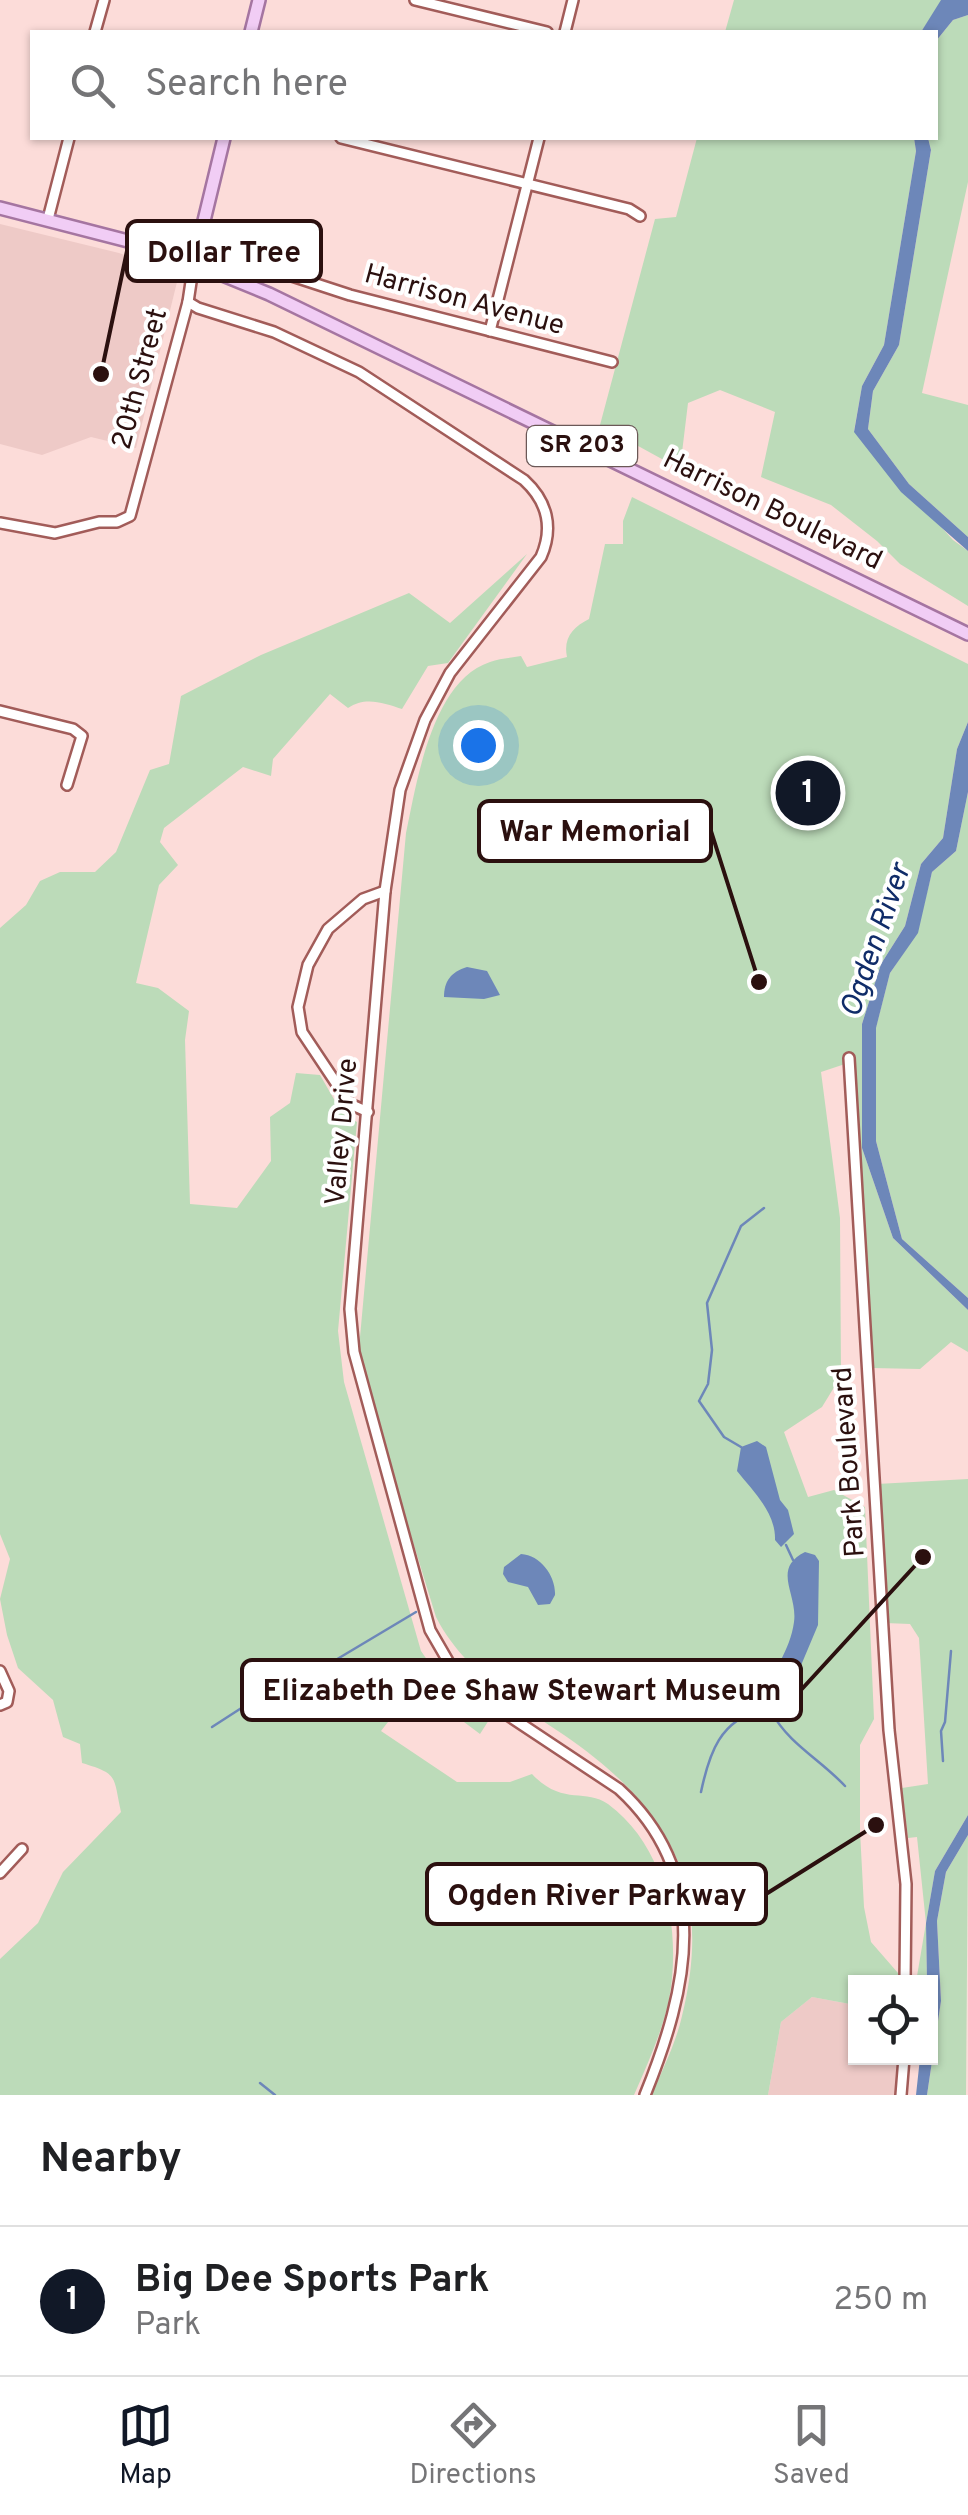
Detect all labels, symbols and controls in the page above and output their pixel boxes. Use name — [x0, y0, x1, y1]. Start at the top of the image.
search box — [30, 30, 938, 140]
icon: search — [65, 58, 120, 113]
text: Search here — [145, 61, 348, 110]
callout: Dollar Tree — [127, 221, 321, 281]
text: Dollar Tree — [147, 236, 301, 273]
street label: Harrison Avenue — [360, 257, 568, 345]
street label: 20th Street — [105, 305, 177, 453]
road number: SR 203 — [527, 426, 637, 466]
street label: Harrison Boulevard — [656, 442, 888, 580]
your location — [453, 720, 504, 771]
pin: 1 — [776, 756, 840, 830]
callout: War Memorial — [479, 801, 711, 861]
text: War Memorial — [499, 815, 691, 852]
water label: Ogden River — [833, 857, 921, 1023]
street label: Valley Drive — [319, 1057, 367, 1207]
street label: Park Boulevard — [825, 1365, 875, 1559]
callout: Elizabeth Dee Shaw Stewart Museum — [242, 1660, 801, 1720]
text: Elizabeth Dee Shaw Stewart Museum — [263, 1674, 781, 1711]
callout: Ogden River Parkway — [427, 1864, 766, 1924]
text: Ogden River Parkway — [447, 1879, 747, 1916]
map controls — [848, 1975, 938, 2065]
button: locate — [848, 1975, 938, 2065]
text: Nearby — [40, 2134, 182, 2187]
text: Big Dee Sports Park — [135, 2257, 490, 2306]
text: 1 — [66, 2281, 79, 2321]
text: 250 m — [833, 2281, 928, 2321]
text: Park — [135, 2306, 201, 2346]
tab: Map — [118, 2398, 173, 2494]
tab: Directions — [409, 2398, 537, 2494]
tab: Saved — [773, 2398, 850, 2494]

